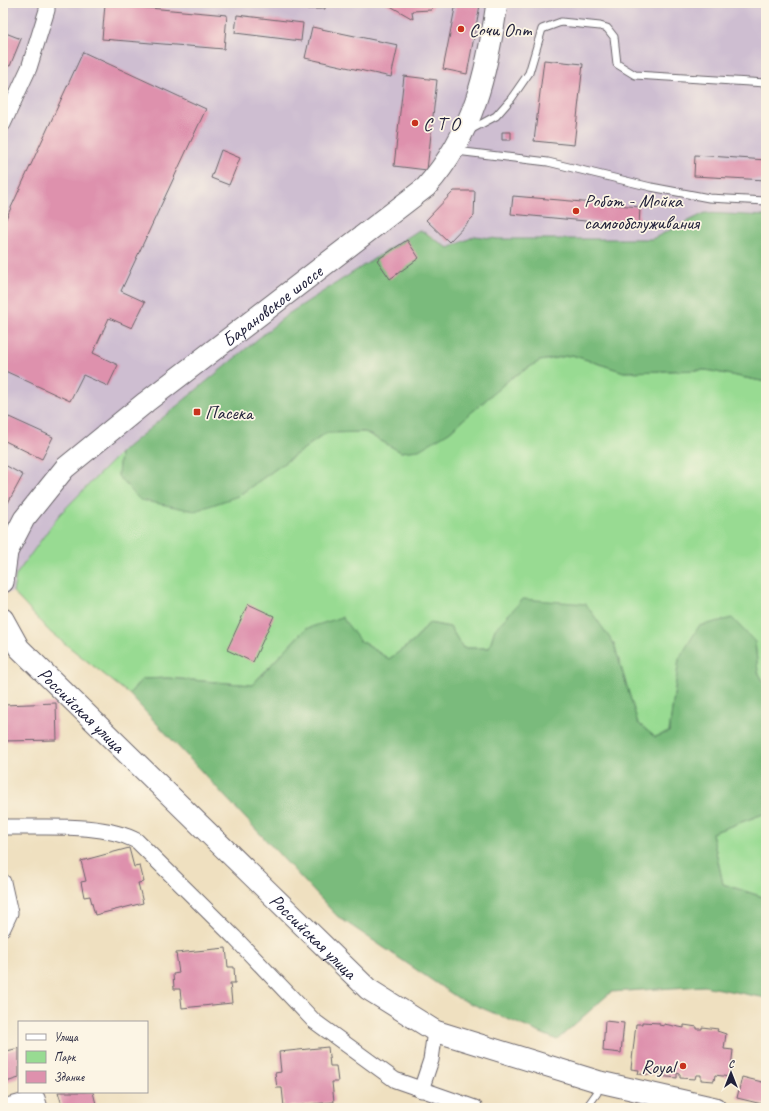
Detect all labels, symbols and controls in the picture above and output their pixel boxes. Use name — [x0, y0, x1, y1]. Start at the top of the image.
place label: Сочи Опт — [469, 18, 533, 42]
marker: Сочи Опт — [456, 24, 466, 34]
place label: С Т О — [423, 112, 462, 136]
marker: С Т О — [410, 118, 420, 128]
place label: Робот - Мойка самообслуживания — [584, 189, 701, 235]
marker: Робот - Мойка самообслуживания — [571, 206, 581, 216]
street label: Барановское шоссе — [217, 259, 329, 352]
place label: Пасека — [205, 401, 255, 425]
marker: Пасека — [192, 407, 202, 417]
street label: Российская улица — [32, 662, 131, 759]
street label: Российская улица — [264, 889, 363, 985]
legend — [18, 1021, 148, 1093]
text: Улица — [54, 1029, 79, 1045]
text: Парк — [54, 1049, 77, 1065]
north arrow — [711, 1053, 751, 1093]
place label: Royal — [641, 1055, 679, 1079]
text: С — [728, 1056, 735, 1070]
marker: Royal — [678, 1061, 688, 1071]
text: Здание — [54, 1069, 85, 1085]

